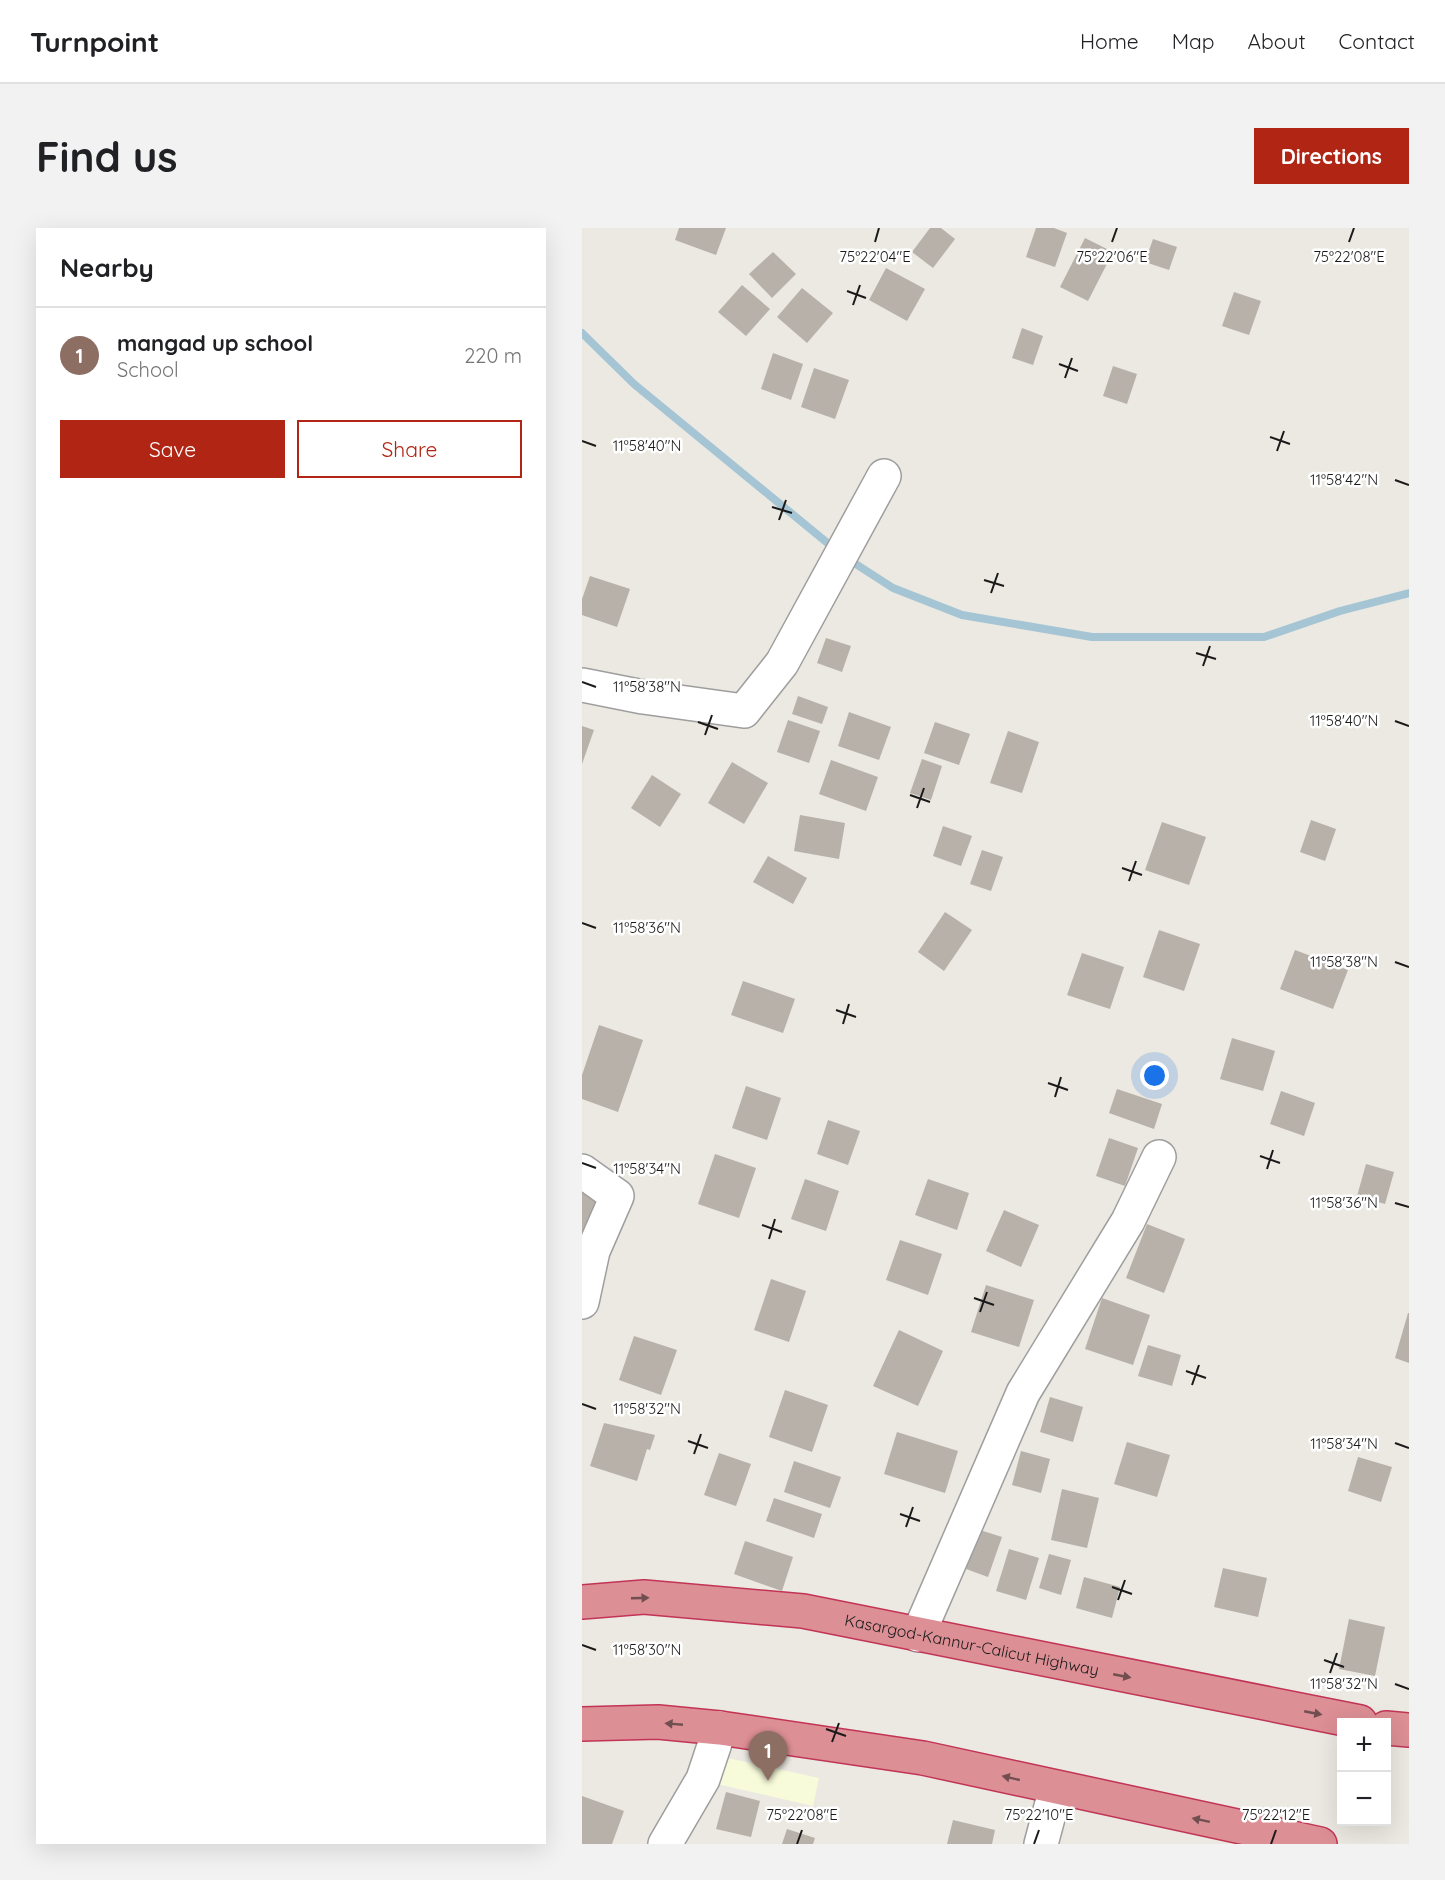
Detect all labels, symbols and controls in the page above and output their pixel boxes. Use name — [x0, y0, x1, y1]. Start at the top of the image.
text: Turnpoint — [30, 24, 159, 59]
text: Home — [1080, 28, 1139, 54]
text: Map — [1172, 28, 1215, 54]
text: About — [1248, 28, 1306, 54]
text: Contact — [1339, 28, 1415, 54]
button: Directions — [1254, 128, 1409, 184]
text: Find us — [36, 130, 178, 183]
text: 75°22'04"E — [839, 247, 911, 266]
text: 75°22'06"E — [1076, 247, 1148, 266]
text: 75°22'08"E — [1313, 247, 1385, 266]
text: Nearby — [60, 251, 154, 284]
text: mangad up school — [117, 329, 313, 357]
text: 1 — [76, 343, 83, 368]
text: 220 m — [464, 343, 522, 368]
text: School — [117, 357, 179, 382]
button: Save — [60, 420, 285, 478]
button: Share — [297, 420, 522, 478]
text: 11°58'40"N — [613, 436, 681, 455]
text: 11°58'42"N — [1310, 470, 1378, 489]
text: 11°58'38"N — [613, 677, 681, 696]
text: 11°58'40"N — [1310, 711, 1378, 730]
text: 11°58'36"N — [613, 918, 681, 937]
text: 11°58'38"N — [1310, 952, 1378, 971]
your location — [1140, 1061, 1169, 1090]
text: 11°58'34"N — [613, 1159, 681, 1178]
text: 11°58'36"N — [1310, 1193, 1378, 1212]
text: 11°58'32"N — [613, 1399, 681, 1418]
text: 11°58'34"N — [1310, 1434, 1378, 1453]
one-way arrow — [631, 1593, 650, 1602]
street label: Kasargod-Kannur-Calicut Highway — [843, 1610, 1101, 1680]
text: 11°58'30"N — [613, 1640, 681, 1659]
one-way arrow — [1113, 1672, 1132, 1681]
text: 11°58'32"N — [1310, 1674, 1378, 1693]
one-way arrow — [1304, 1709, 1323, 1718]
map controls — [1337, 1718, 1391, 1826]
button: + — [1337, 1718, 1391, 1772]
one-way arrow — [664, 1719, 683, 1729]
pin: 1 — [748, 1732, 788, 1781]
button: − — [1337, 1772, 1391, 1826]
one-way arrow — [1001, 1773, 1020, 1782]
text: 75°22'08"E — [766, 1805, 838, 1824]
text: 75°22'10"E — [1004, 1805, 1074, 1824]
text: 75°22'12"E — [1242, 1805, 1310, 1824]
one-way arrow — [1192, 1814, 1211, 1824]

